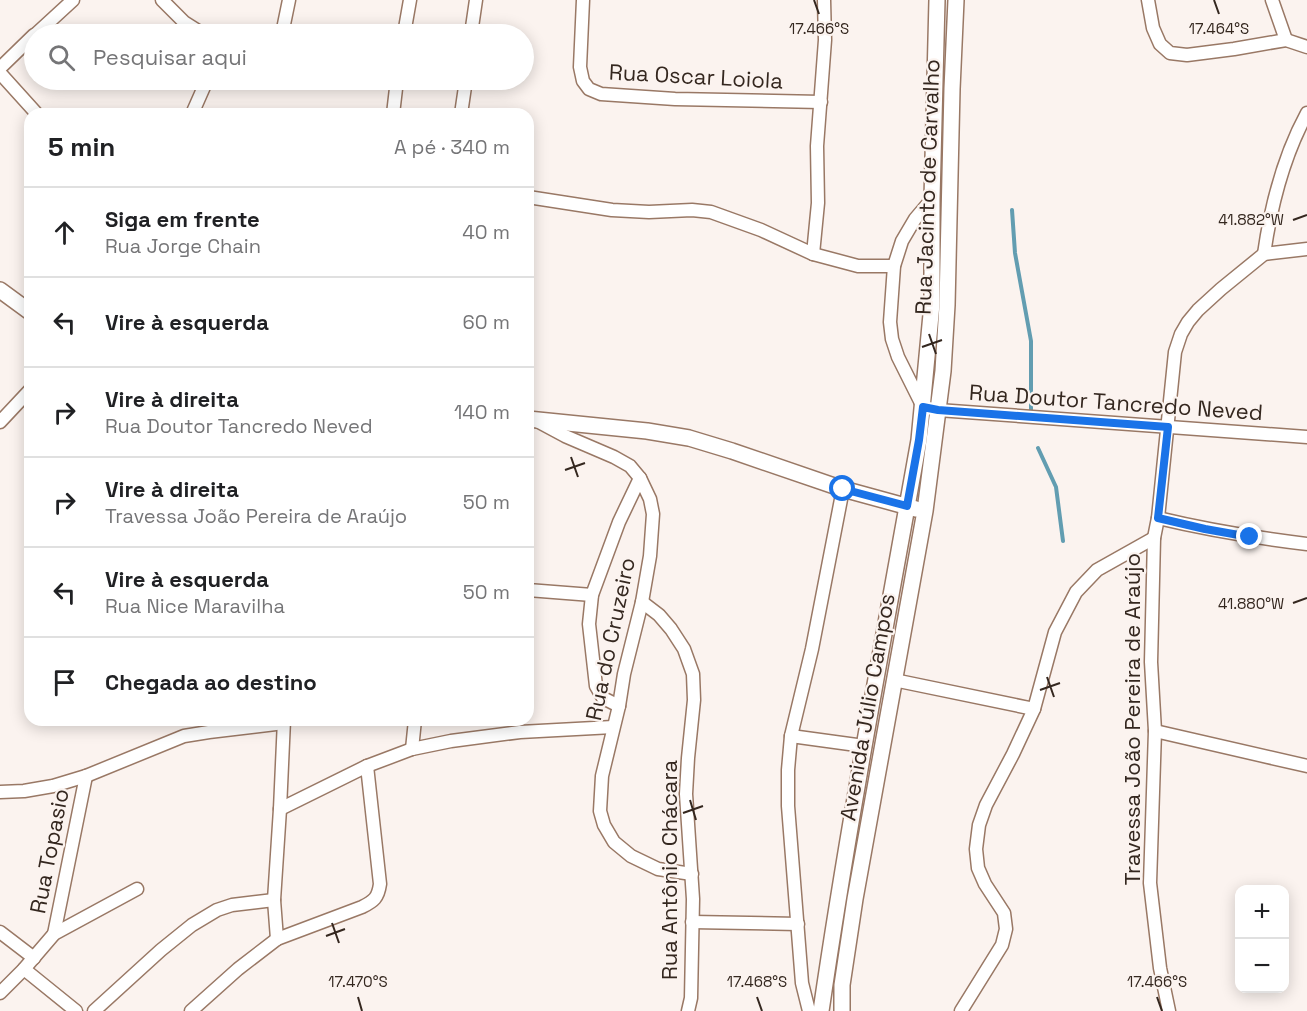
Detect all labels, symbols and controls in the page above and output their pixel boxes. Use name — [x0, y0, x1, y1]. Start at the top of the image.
text: 17.466°S — [789, 19, 849, 38]
text: 17.464°S — [1189, 19, 1249, 38]
search box — [24, 24, 534, 90]
icon: search — [45, 41, 78, 74]
text: Pesquisar aqui — [93, 43, 247, 71]
street label: Rua Oscar Loiola — [608, 57, 784, 95]
street label: Rua Jacinto de Carvalho — [909, 59, 945, 315]
text: 5 min — [48, 130, 115, 164]
text: A pé · 340 m — [394, 134, 510, 160]
text: Siga em frente — [105, 205, 260, 233]
text: 41.882°W — [1218, 210, 1284, 229]
icon: ahead — [48, 216, 81, 249]
text: 40 m — [462, 219, 510, 245]
text: Rua Jorge Chain — [105, 233, 261, 259]
icon: left — [48, 306, 81, 339]
text: Vire à esquerda — [105, 308, 269, 336]
text: 60 m — [463, 309, 510, 335]
street label: Rua Doutor Tancredo Neved — [968, 378, 1264, 426]
text: Vire à direita — [105, 385, 239, 413]
icon: right — [48, 396, 81, 429]
text: 140 m — [454, 399, 510, 425]
text: Rua Doutor Tancredo Neved — [105, 413, 373, 439]
text: Vire à direita — [105, 475, 239, 503]
route start — [829, 475, 855, 501]
icon: right — [48, 486, 81, 519]
text: 50 m — [463, 489, 510, 515]
text: Travessa João Pereira de Araújo — [105, 503, 407, 529]
route end — [1236, 523, 1262, 549]
street label: Travessa João Pereira de Araújo — [1118, 553, 1146, 885]
street label: Rua do Cruzeiro — [579, 555, 641, 723]
text: Vire à esquerda — [105, 565, 269, 593]
icon: left — [48, 576, 81, 609]
text: 50 m — [463, 579, 510, 605]
street label: Avenida Júlio Campos — [833, 591, 901, 823]
text: Rua Nice Maravilha — [105, 593, 285, 619]
text: 41.880°W — [1218, 594, 1284, 613]
icon: arrive — [48, 666, 81, 699]
text: Chegada ao destino — [105, 668, 317, 696]
street label: Rua Antônio Chácara — [655, 760, 683, 980]
street label: Rua Topasio — [23, 786, 75, 916]
map controls — [1235, 885, 1289, 993]
button: + — [1235, 885, 1289, 939]
button: − — [1235, 939, 1289, 993]
text: 17.470°S — [328, 972, 388, 991]
text: 17.468°S — [727, 972, 787, 991]
text: 17.466°S — [1127, 972, 1187, 991]

